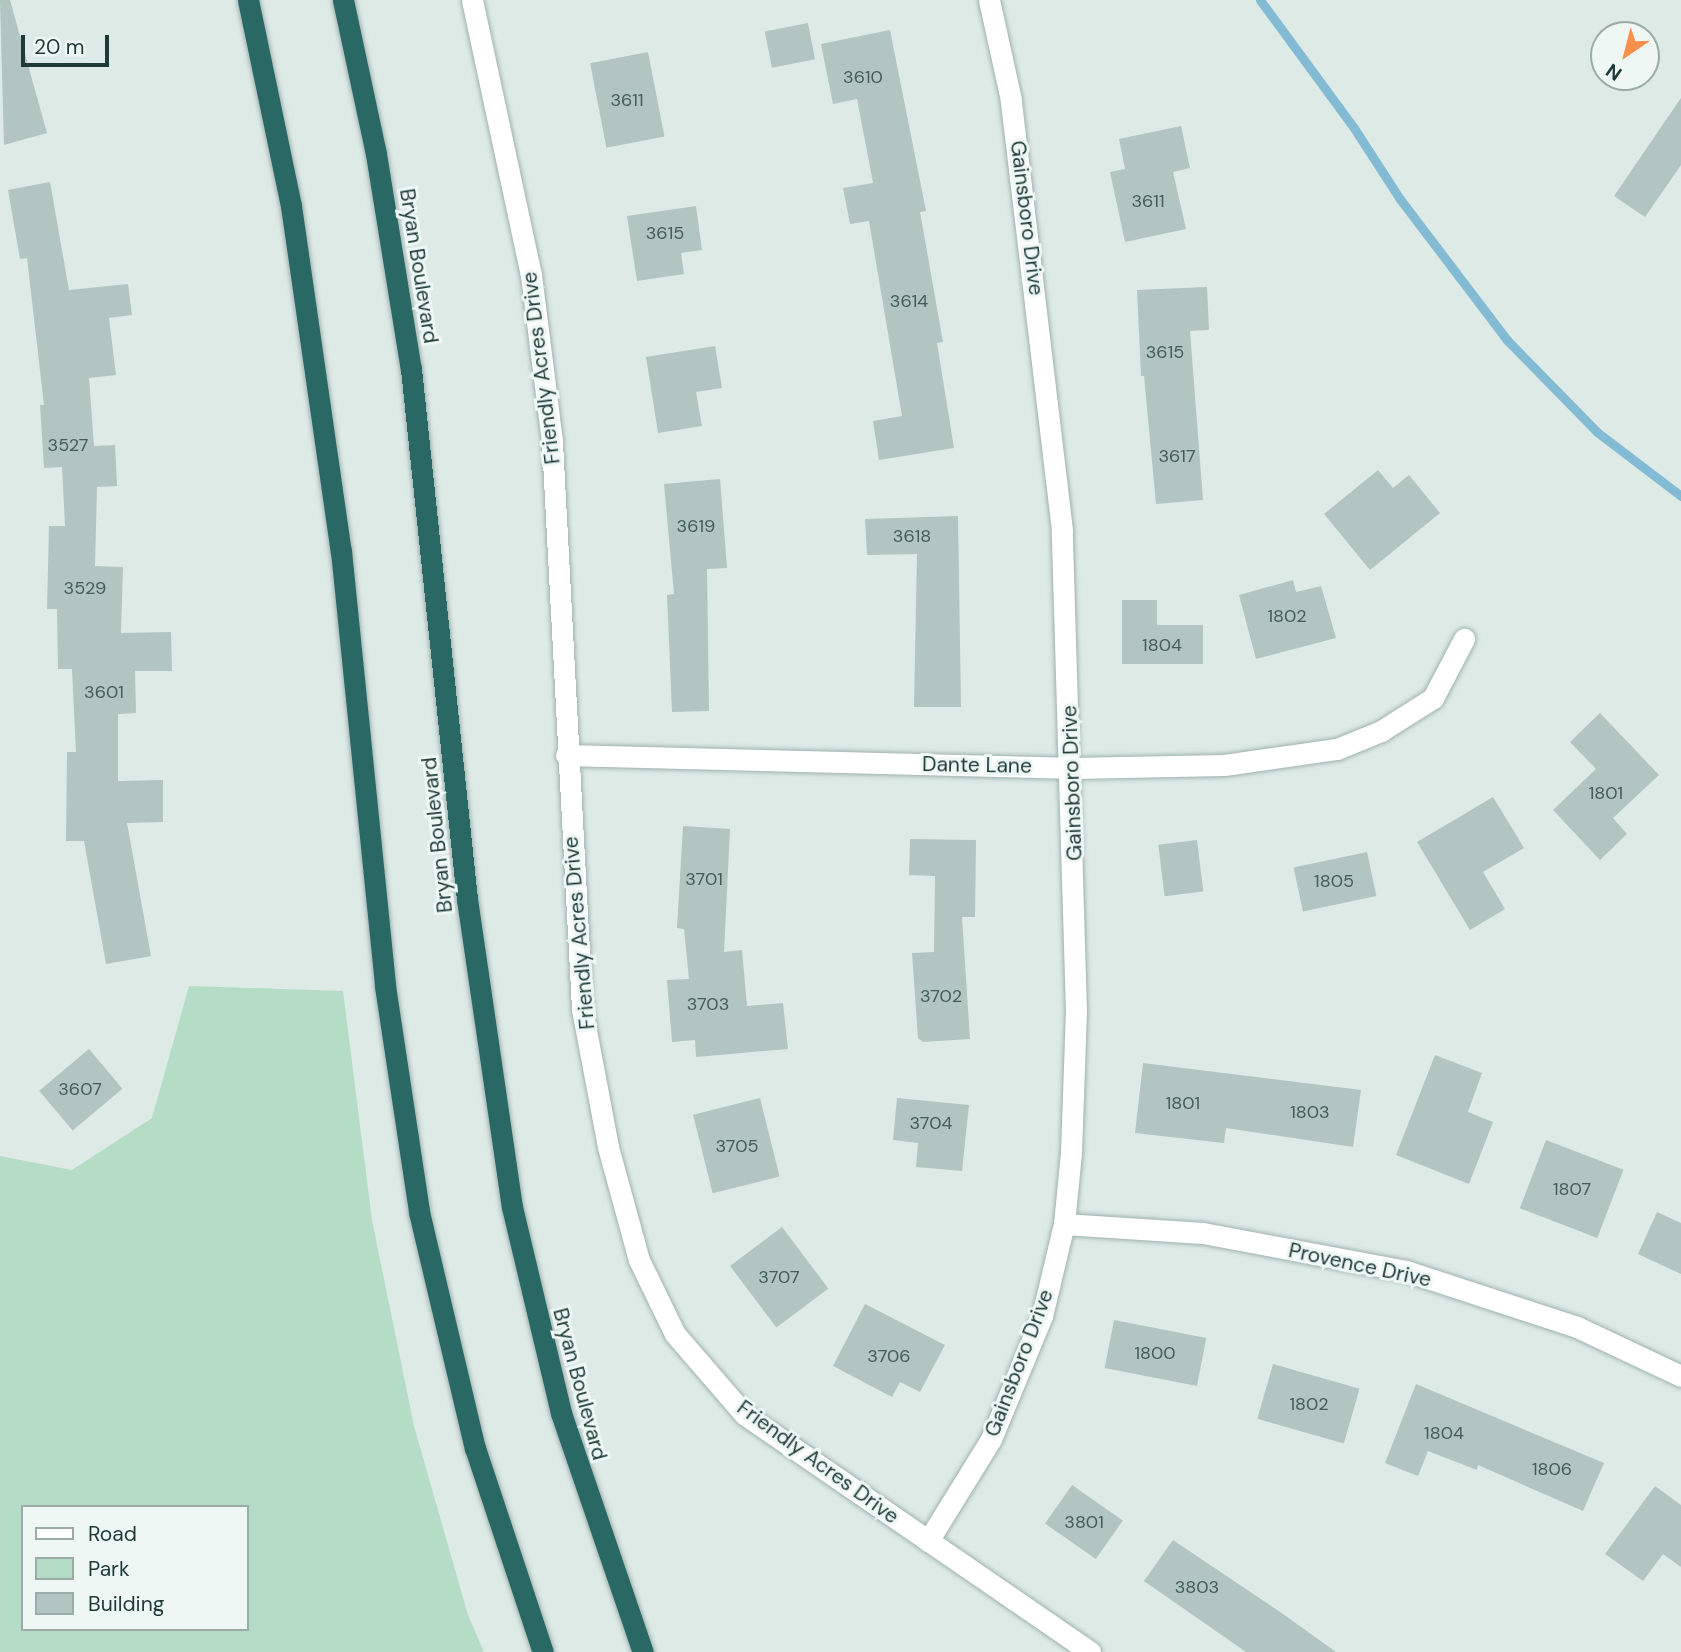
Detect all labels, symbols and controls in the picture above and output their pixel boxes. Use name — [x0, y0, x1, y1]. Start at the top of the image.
scale bar — [24, 21, 112, 65]
north arrow — [1590, 21, 1660, 91]
text: 20 m — [34, 33, 85, 61]
text: N — [1601, 58, 1627, 86]
house number: 3610 — [843, 66, 883, 88]
house number: 3611 — [610, 89, 644, 111]
street label: Gainsboro Drive — [1005, 139, 1049, 297]
street label: Bryan Boulevard — [394, 187, 444, 345]
house number: 3611 — [1131, 190, 1165, 212]
house number: 3615 — [646, 222, 684, 244]
street label: Friendly Acres Drive — [517, 270, 565, 466]
house number: 3614 — [890, 290, 928, 312]
house number: 3615 — [1146, 341, 1184, 363]
house number: 3527 — [48, 434, 88, 456]
house number: 3617 — [1158, 445, 1196, 467]
house number: 3619 — [677, 515, 715, 537]
house number: 3618 — [893, 525, 931, 547]
house number: 3529 — [64, 577, 106, 599]
house number: 1802 — [1267, 605, 1307, 627]
house number: 1804 — [1142, 634, 1182, 656]
house number: 3601 — [84, 681, 124, 703]
street label: Gainsboro Drive — [1057, 705, 1087, 861]
street label: Dante Lane — [922, 751, 1032, 779]
street label: Bryan Boulevard — [416, 756, 458, 914]
house number: 1801 — [1589, 782, 1623, 804]
street label: Friendly Acres Drive — [558, 835, 600, 1031]
house number: 3701 — [685, 868, 723, 890]
house number: 1805 — [1314, 870, 1354, 892]
house number: 3702 — [920, 985, 962, 1007]
house number: 3703 — [687, 993, 729, 1015]
house number: 3607 — [58, 1078, 102, 1100]
house number: 1801 — [1166, 1092, 1200, 1114]
house number: 1803 — [1290, 1101, 1330, 1123]
house number: 3704 — [910, 1112, 952, 1134]
house number: 3705 — [716, 1135, 758, 1157]
house number: 1807 — [1553, 1178, 1591, 1200]
street label: Provence Drive — [1286, 1238, 1434, 1292]
house number: 3707 — [758, 1266, 800, 1288]
street label: Gainsboro Drive — [979, 1286, 1059, 1440]
street label: Bryan Boulevard — [548, 1305, 612, 1463]
house number: 1800 — [1134, 1342, 1176, 1364]
house number: 3706 — [867, 1345, 911, 1367]
house number: 1802 — [1289, 1393, 1329, 1415]
street label: Friendly Acres Drive — [732, 1395, 904, 1529]
house number: 1804 — [1424, 1422, 1464, 1444]
house number: 1806 — [1532, 1458, 1572, 1480]
legend — [21, 1505, 248, 1631]
house number: 3801 — [1064, 1511, 1104, 1533]
text: Road — [88, 1520, 137, 1548]
text: Park — [88, 1555, 129, 1583]
house number: 3803 — [1175, 1576, 1219, 1598]
text: Building — [88, 1590, 164, 1618]

